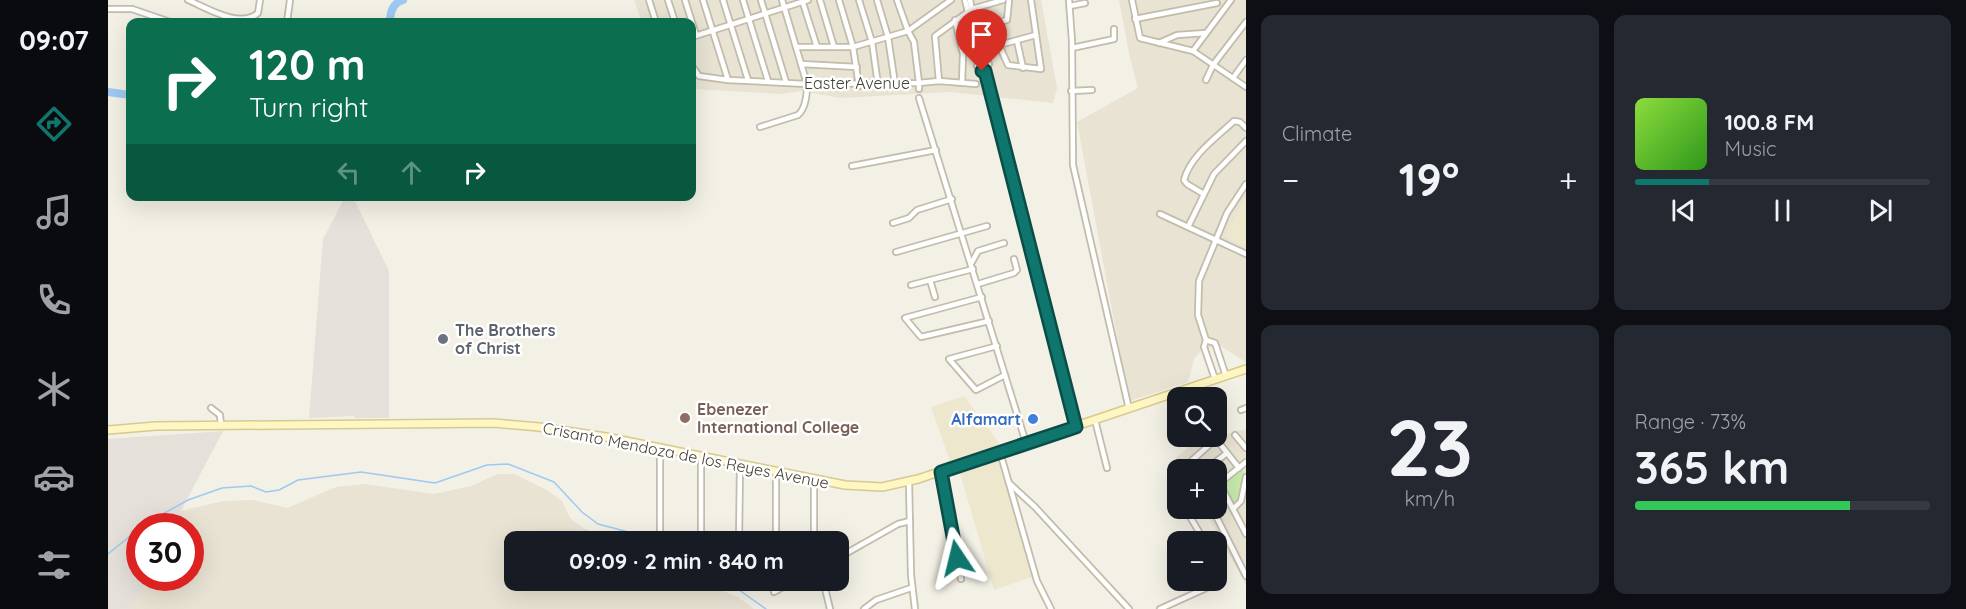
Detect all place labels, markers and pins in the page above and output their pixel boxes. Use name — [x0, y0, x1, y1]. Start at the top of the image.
pin — [956, 9, 1007, 71]
place label: The Brothers of Christ — [455, 320, 556, 358]
marker: The Brothers of Christ — [436, 332, 450, 346]
place label: Ebenezer International College — [697, 399, 859, 437]
place label: Alfamart — [951, 409, 1021, 429]
marker: Ebenezer International College — [678, 411, 692, 425]
marker: Alfamart — [1026, 412, 1040, 426]

